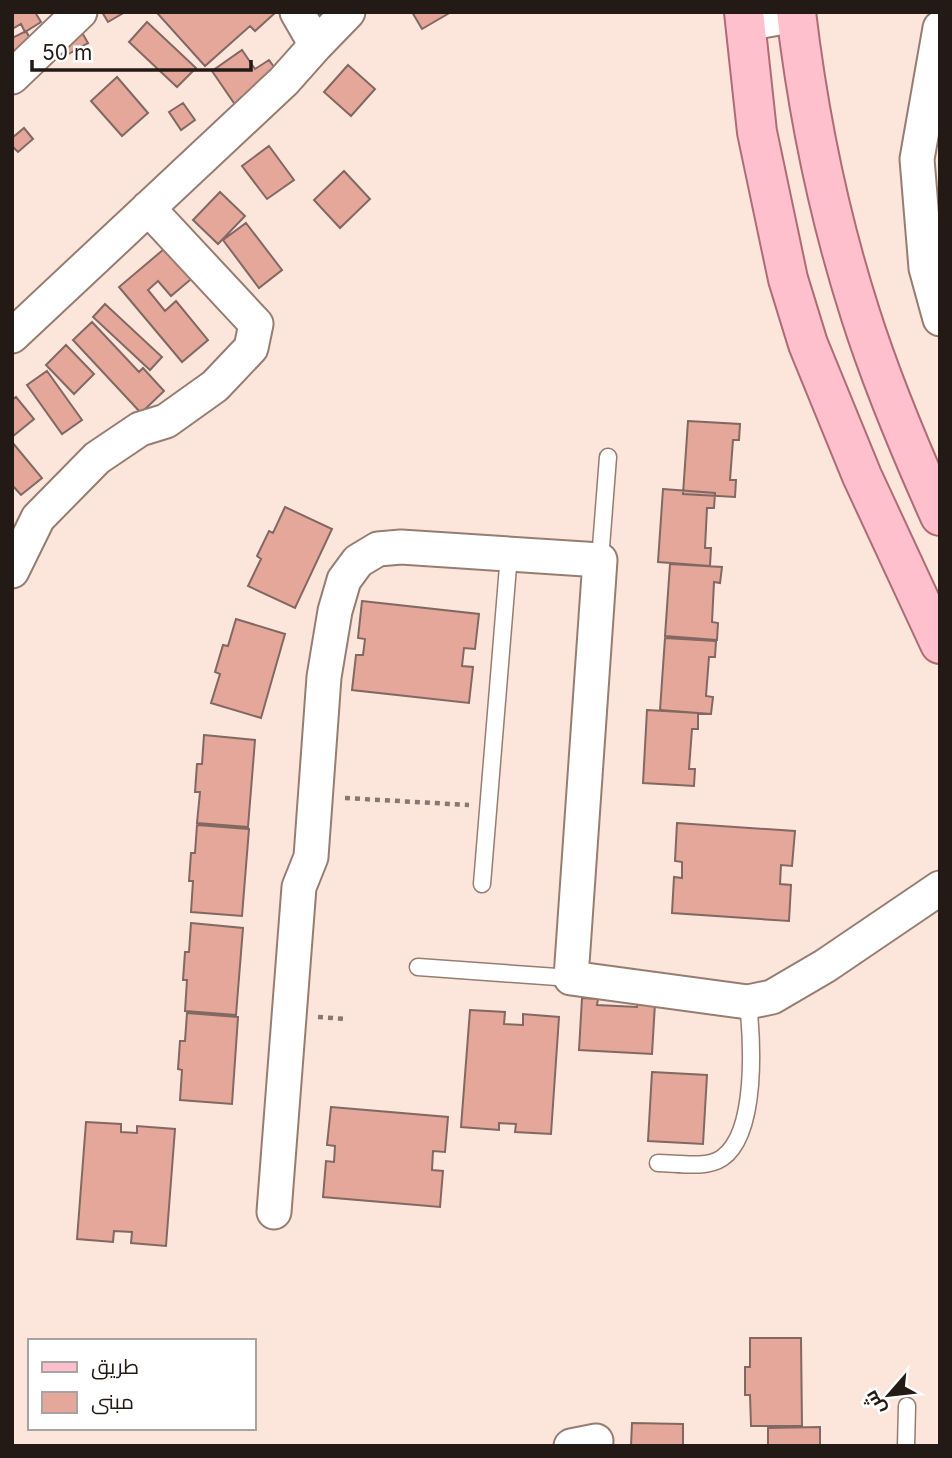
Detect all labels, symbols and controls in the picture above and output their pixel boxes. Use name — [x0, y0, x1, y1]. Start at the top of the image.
scale bar — [32, 28, 250, 72]
text: 50 m — [42, 40, 92, 65]
legend — [28, 1339, 256, 1430]
text: طريق — [91, 1354, 139, 1380]
north arrow — [854, 1360, 924, 1430]
text: ش — [859, 1387, 890, 1419]
text: مبنى — [91, 1389, 134, 1415]

